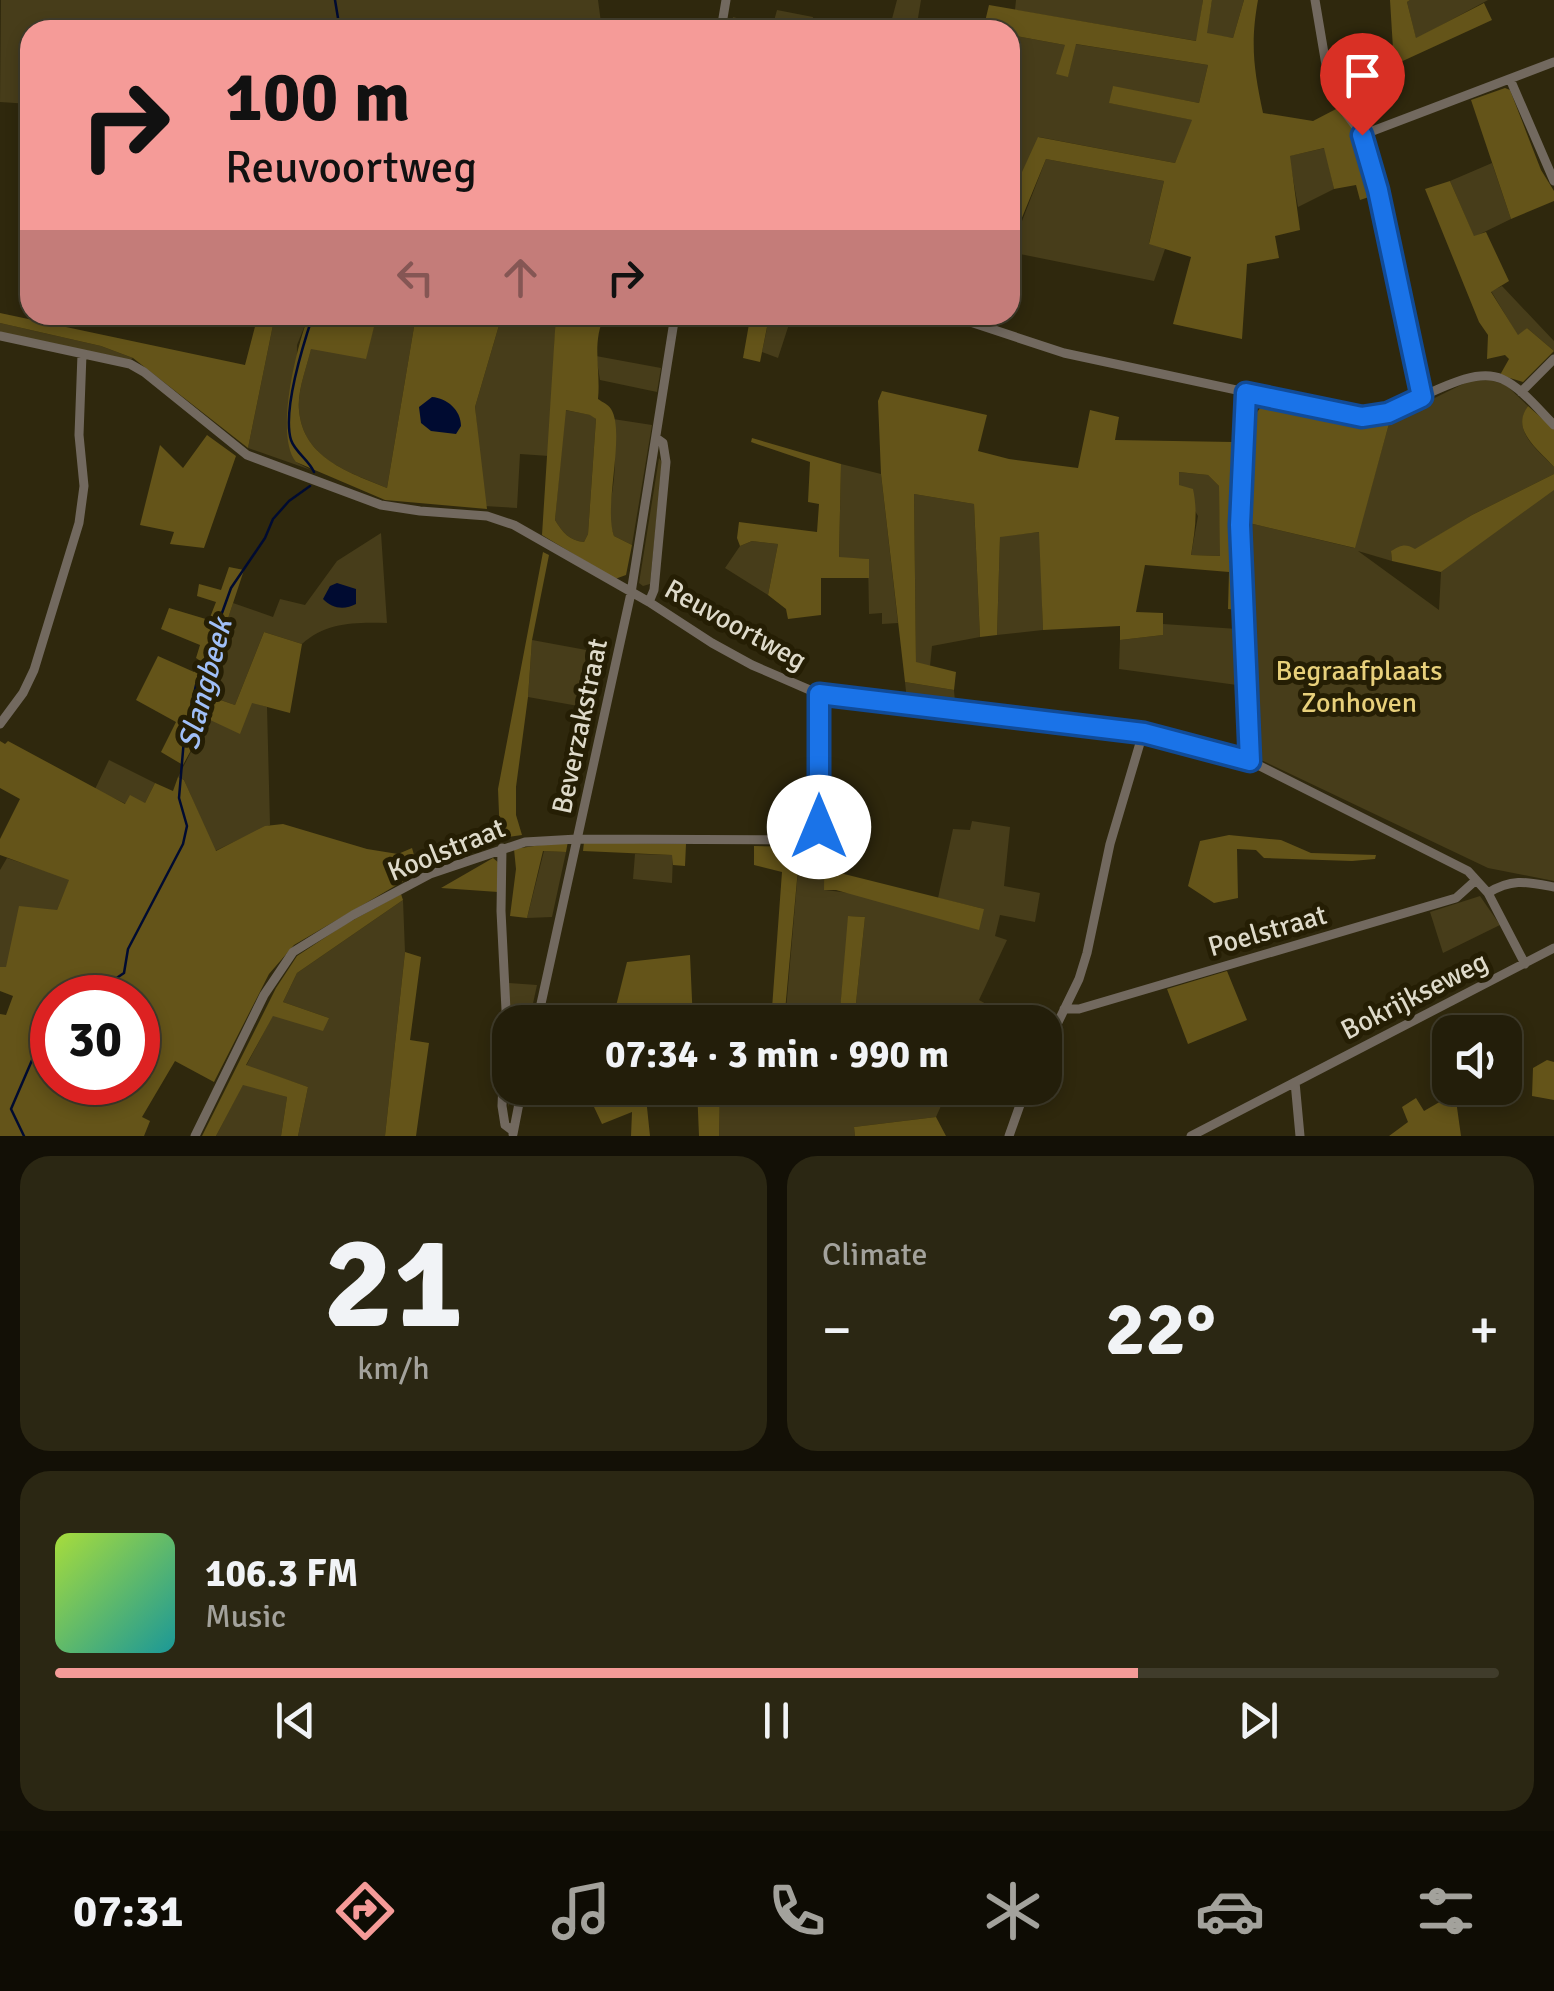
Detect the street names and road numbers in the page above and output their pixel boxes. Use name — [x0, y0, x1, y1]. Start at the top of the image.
street label: Reuvoortweg — [659, 572, 812, 678]
street label: Beverzakstraat — [545, 635, 615, 817]
street label: Koolstraat — [383, 811, 510, 889]
street label: Poelstraat — [1204, 898, 1331, 964]
street label: Bokrijkseweg — [1335, 944, 1494, 1047]

